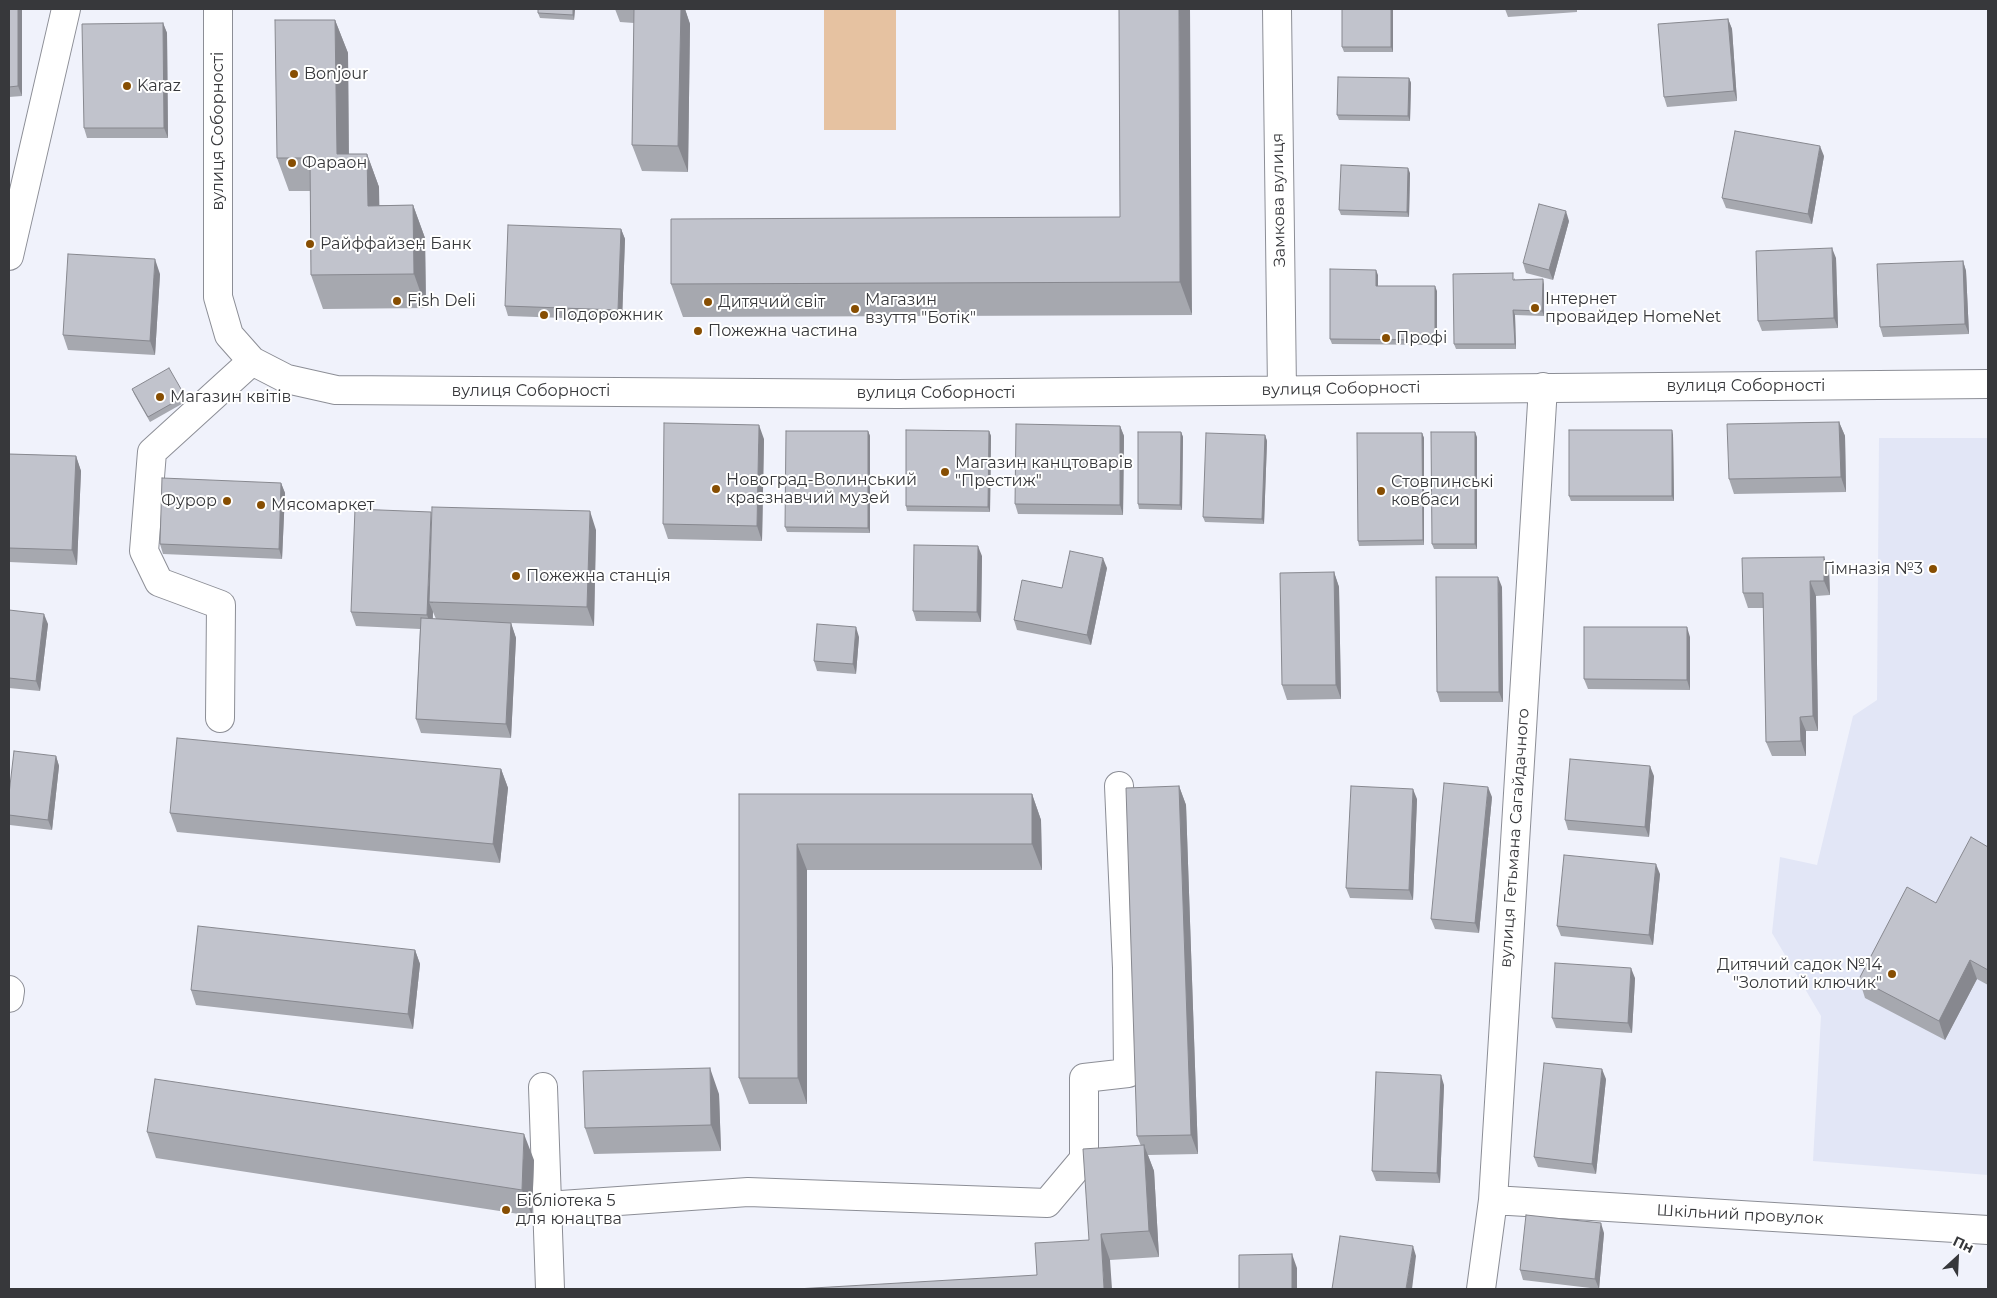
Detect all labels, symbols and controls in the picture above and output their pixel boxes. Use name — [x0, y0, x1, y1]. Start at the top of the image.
street label: вулиця Соборності — [208, 52, 228, 210]
place label: Bonjour — [304, 64, 368, 84]
marker: Bonjour — [288, 68, 300, 80]
place label: Karaz — [137, 76, 181, 96]
marker: Karaz — [121, 80, 133, 92]
street label: Замкова вулиця — [1268, 133, 1290, 267]
place label: Фараон — [302, 153, 367, 173]
marker: Фараон — [286, 157, 298, 169]
place label: Райффайзен Банк — [320, 234, 471, 254]
marker: Райффайзен Банк — [304, 238, 316, 250]
place label: Інтернет провайдер HomeNet — [1545, 289, 1721, 327]
place label: Магазин взуття "Ботік" — [865, 290, 976, 328]
place label: Fish Deli — [407, 291, 476, 311]
place label: Дитячий світ — [718, 292, 825, 312]
marker: Fish Deli — [391, 295, 403, 307]
marker: Дитячий світ — [702, 296, 714, 308]
marker: Інтернет провайдер HomeNet — [1529, 302, 1541, 314]
marker: Магазин взуття "Ботік" — [849, 303, 861, 315]
place label: Подорожник — [554, 305, 663, 325]
marker: Подорожник — [538, 309, 550, 321]
place label: Пожежна частина — [708, 321, 858, 341]
marker: Пожежна частина — [692, 325, 704, 337]
place label: Профі — [1396, 328, 1447, 348]
marker: Профі — [1380, 332, 1392, 344]
street label: вулиця Соборності — [1667, 376, 1825, 396]
street label: вулиця Соборності — [1261, 378, 1421, 400]
street label: вулиця Соборності — [452, 381, 610, 401]
street label: вулиця Соборності — [857, 383, 1015, 403]
place label: Магазин квітів — [170, 387, 291, 407]
marker: Магазин квітів — [154, 391, 166, 403]
place label: Магазин канцтоварів "Престиж" — [955, 453, 1133, 491]
marker: Магазин канцтоварів "Престиж" — [939, 466, 951, 478]
place label: Новоград-Волинський краєзнавчий музей — [726, 470, 917, 508]
place label: Стовпинські ковбаси — [1391, 472, 1494, 510]
marker: Новоград-Волинський краєзнавчий музей — [710, 483, 722, 495]
marker: Стовпинські ковбаси — [1375, 485, 1387, 497]
place label: Фурор — [161, 491, 217, 511]
marker: Фурор — [221, 495, 233, 507]
place label: Мясомаркет — [271, 495, 374, 515]
marker: Мясомаркет — [255, 499, 267, 511]
place label: Гімназія №3 — [1824, 559, 1923, 579]
marker: Гімназія №3 — [1927, 563, 1939, 575]
place label: Пожежна станція — [526, 566, 671, 586]
marker: Пожежна станція — [510, 570, 522, 582]
street label: вулиця Гетьмана Сагайдачного — [1496, 708, 1534, 968]
place label: Дитячий садок №14 "Золотий ключик" — [1717, 955, 1882, 993]
marker: Дитячий садок №14 "Золотий ключик" — [1886, 968, 1898, 980]
place label: Бібліотека 5 для юнацтва — [516, 1191, 622, 1229]
street label: Шкільний провулок — [1656, 1201, 1824, 1229]
marker: Бібліотека 5 для юнацтва — [500, 1204, 512, 1216]
text: Пн — [1950, 1232, 1977, 1257]
north arrow — [1932, 1233, 1982, 1283]

